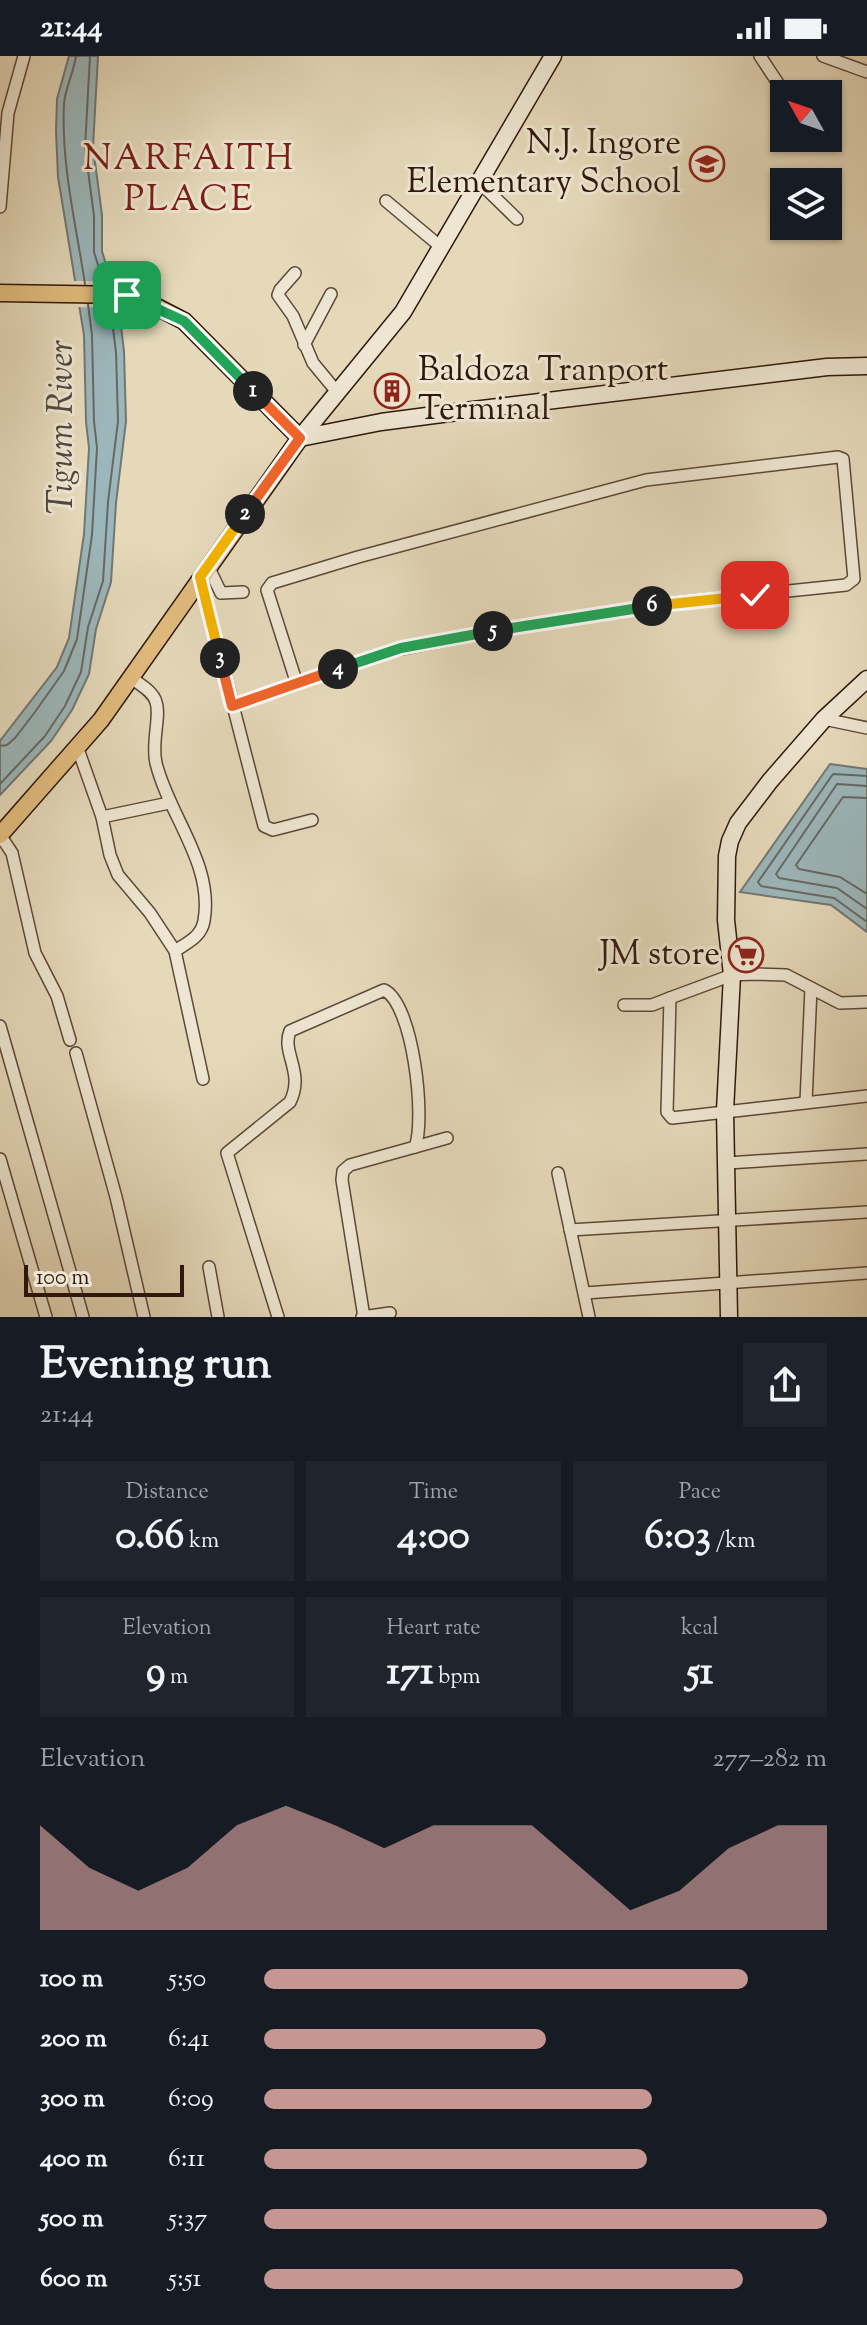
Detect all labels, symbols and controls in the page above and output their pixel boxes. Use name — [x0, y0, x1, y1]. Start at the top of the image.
text: 21:44 — [40, 7, 102, 50]
north arrow — [770, 80, 842, 152]
map controls — [770, 80, 842, 240]
place label: N.J. Ingore Elementary School — [407, 120, 681, 208]
district label: NARFAITH PLACE — [83, 134, 295, 227]
school or university icon: N.J. Ingore Elementary School — [688, 145, 726, 183]
button: layers — [770, 168, 842, 240]
pin — [93, 261, 161, 329]
icon: arrive — [105, 273, 149, 317]
water label: Tigum River — [37, 340, 89, 514]
place label: Baldoza Tranport Terminal — [418, 347, 669, 435]
pin: 1 — [233, 371, 273, 411]
building icon: Baldoza Tranport Terminal — [373, 372, 411, 410]
text: 1 — [249, 375, 257, 407]
pin: 2 — [225, 494, 265, 534]
text: 2 — [240, 498, 250, 530]
pin — [721, 561, 789, 629]
icon: check — [733, 573, 777, 617]
pin: 6 — [632, 586, 672, 626]
text: 6 — [647, 590, 657, 622]
pin: 5 — [473, 611, 513, 651]
text: 5 — [489, 615, 497, 647]
pin: 3 — [200, 638, 240, 678]
text: 3 — [216, 642, 224, 674]
pin: 4 — [318, 649, 358, 689]
text: 4 — [332, 653, 344, 685]
place label: JM store — [597, 931, 720, 980]
supermarket icon: JM store — [727, 936, 765, 974]
scale bar — [24, 1261, 184, 1297]
text: 100 m — [36, 1263, 89, 1295]
text: Evening run — [40, 1335, 272, 1398]
button: share — [743, 1343, 827, 1427]
text: 21:44 — [40, 1397, 94, 1434]
text: Distance — [126, 1477, 209, 1509]
text: Time — [409, 1477, 458, 1509]
text: Pace — [679, 1477, 721, 1509]
text: 0.66 — [115, 1509, 184, 1566]
text: 4:00 — [397, 1509, 470, 1566]
text: 6:03 — [644, 1509, 711, 1566]
text: km — [184, 1526, 219, 1558]
text: /km — [711, 1526, 755, 1558]
text: Elevation — [123, 1613, 212, 1645]
text: Heart rate — [387, 1613, 480, 1645]
text: kcal — [681, 1613, 719, 1645]
text: 9 — [146, 1645, 165, 1702]
text: 171 — [386, 1645, 434, 1702]
text: 51 — [686, 1645, 713, 1702]
text: m — [165, 1662, 188, 1694]
text: bpm — [434, 1662, 481, 1694]
text: Elevation — [40, 1741, 145, 1778]
text: 277–282 m — [712, 1741, 827, 1778]
text: 100 m — [40, 1961, 103, 1998]
text: 5:50 — [168, 1961, 206, 1998]
text: 200 m — [40, 2021, 107, 2058]
text: 6:41 — [168, 2021, 209, 2058]
text: 300 m — [40, 2081, 105, 2118]
text: 6:09 — [168, 2081, 214, 2118]
text: 400 m — [40, 2141, 107, 2178]
text: 6:11 — [168, 2141, 205, 2178]
text: 500 m — [40, 2201, 103, 2238]
text: 5:37 — [168, 2201, 207, 2238]
text: 600 m — [40, 2261, 107, 2298]
text: 5:51 — [168, 2261, 201, 2298]

